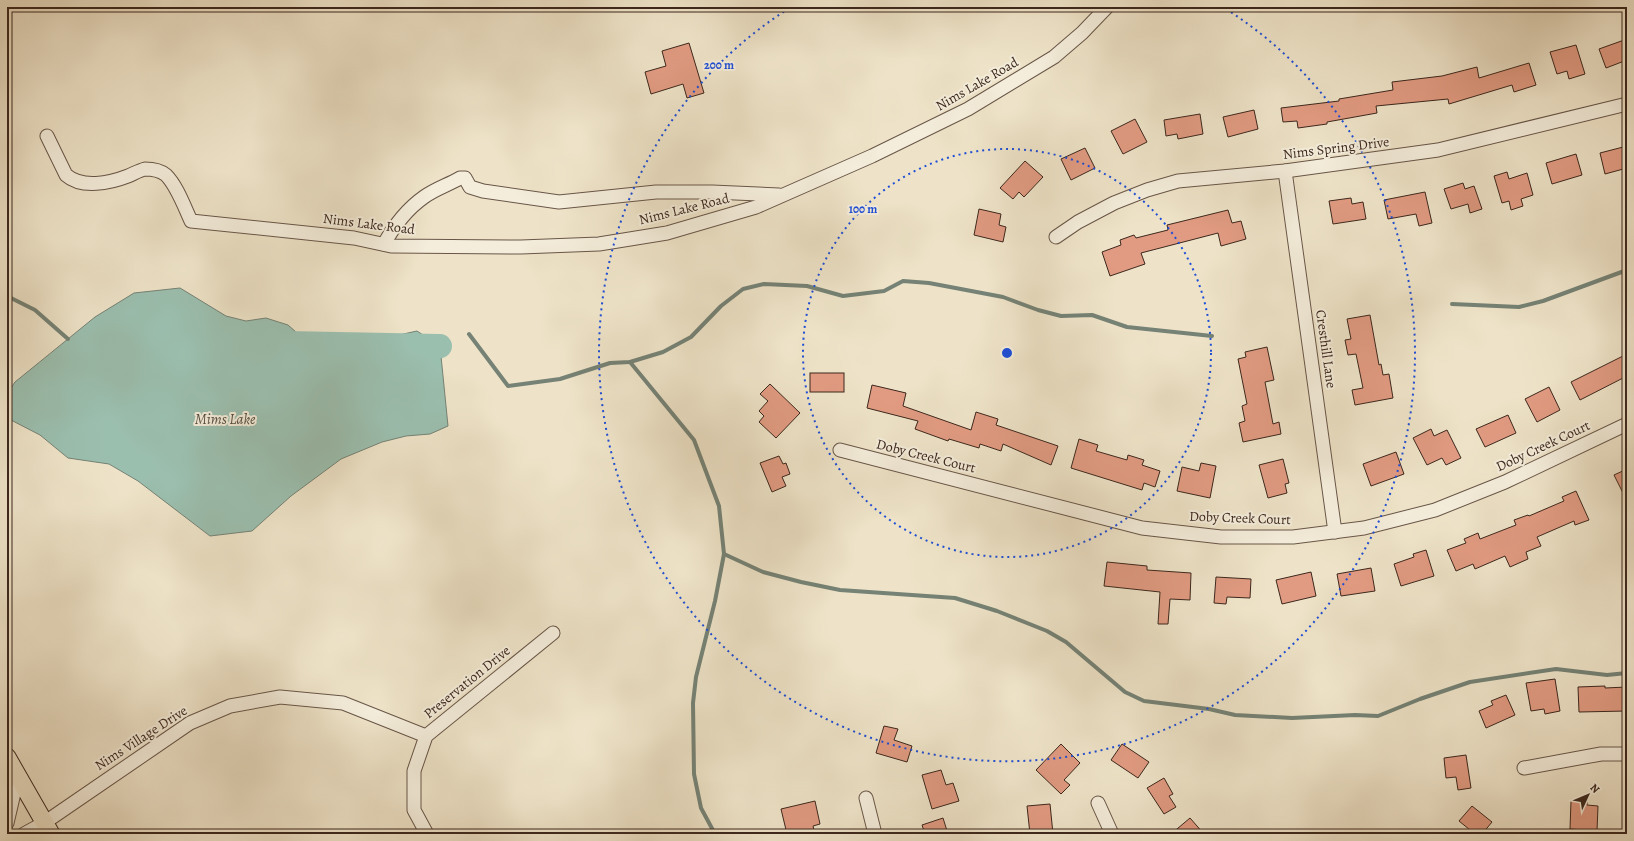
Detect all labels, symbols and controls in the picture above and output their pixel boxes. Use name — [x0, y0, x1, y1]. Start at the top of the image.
street label: Nims Lake Road — [932, 52, 1022, 115]
text: 200 m — [704, 57, 734, 73]
street label: Nims Spring Drive — [1282, 132, 1390, 164]
street label: Nims Lake Road — [637, 188, 732, 229]
text: 100 m — [849, 201, 877, 217]
street label: Nims Lake Road — [322, 209, 416, 239]
street label: Cresthill Lane — [1311, 309, 1341, 389]
centre of rings — [1000, 346, 1014, 360]
water label: Mims Lake — [195, 409, 256, 429]
street label: Doby Creek Court — [1493, 416, 1593, 476]
street label: Doby Creek Court — [874, 434, 978, 478]
street label: Doby Creek Court — [1189, 507, 1292, 529]
street label: Preservation Drive — [420, 641, 514, 723]
street label: Nims Village Drive — [91, 701, 191, 775]
north arrow — [1568, 775, 1608, 815]
text: N — [1587, 780, 1603, 796]

